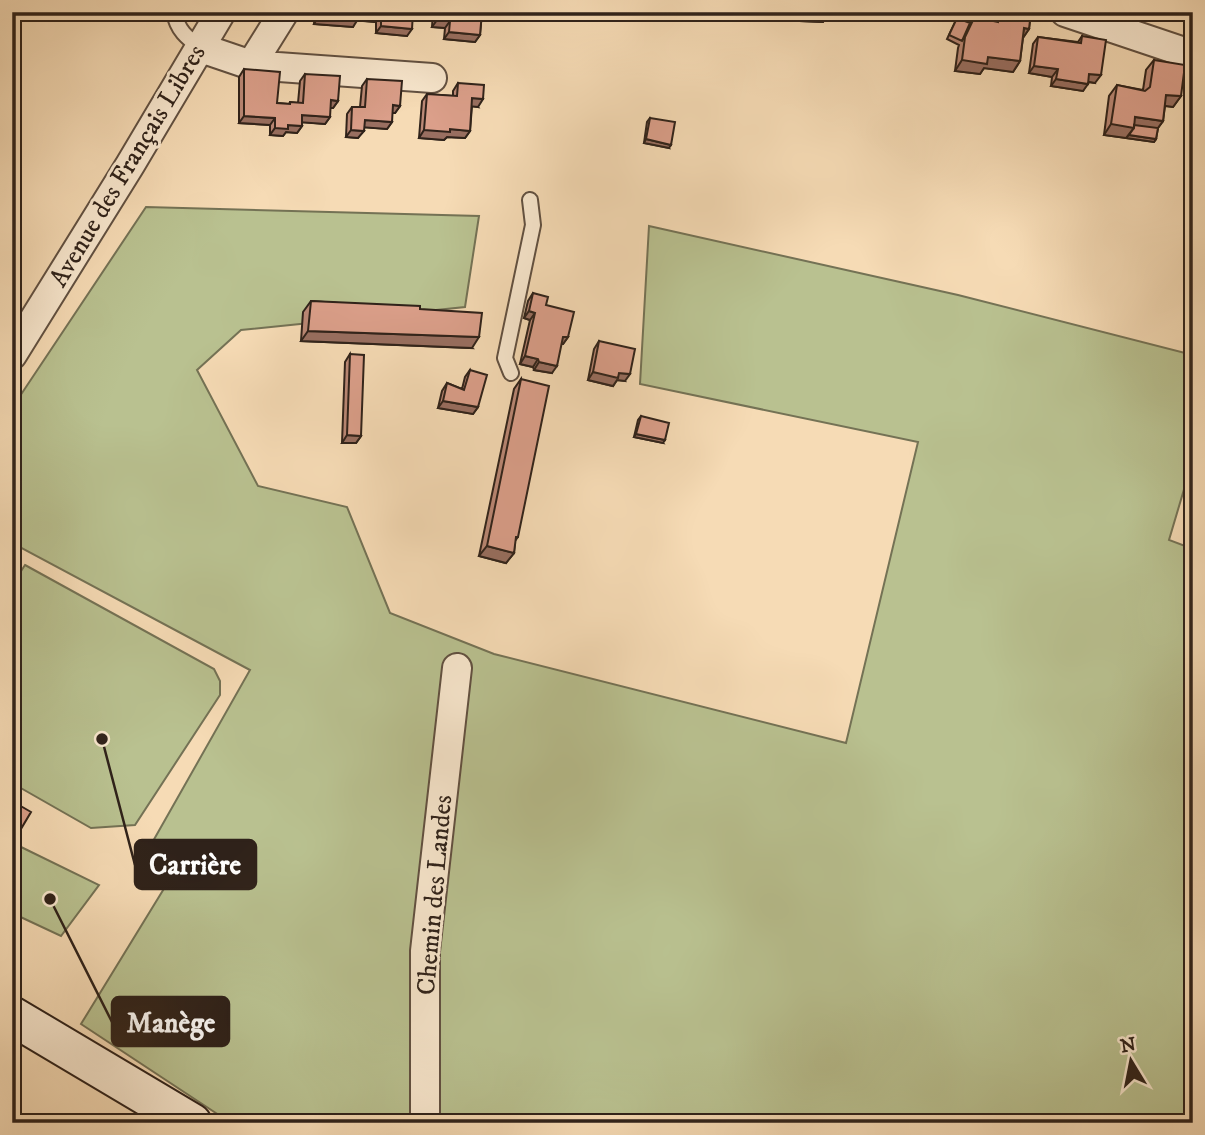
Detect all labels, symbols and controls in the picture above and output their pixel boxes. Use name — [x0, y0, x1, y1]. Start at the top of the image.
street label: Avenue des Français Libres — [42, 39, 214, 293]
street label: Chemin des Landes — [410, 794, 460, 996]
callout: Carrière — [135, 840, 256, 889]
text: Carrière — [149, 848, 241, 883]
callout: Manège — [112, 997, 229, 1046]
text: Manège — [127, 1006, 216, 1041]
north arrow — [1096, 1026, 1166, 1096]
text: N — [1119, 1033, 1138, 1058]

